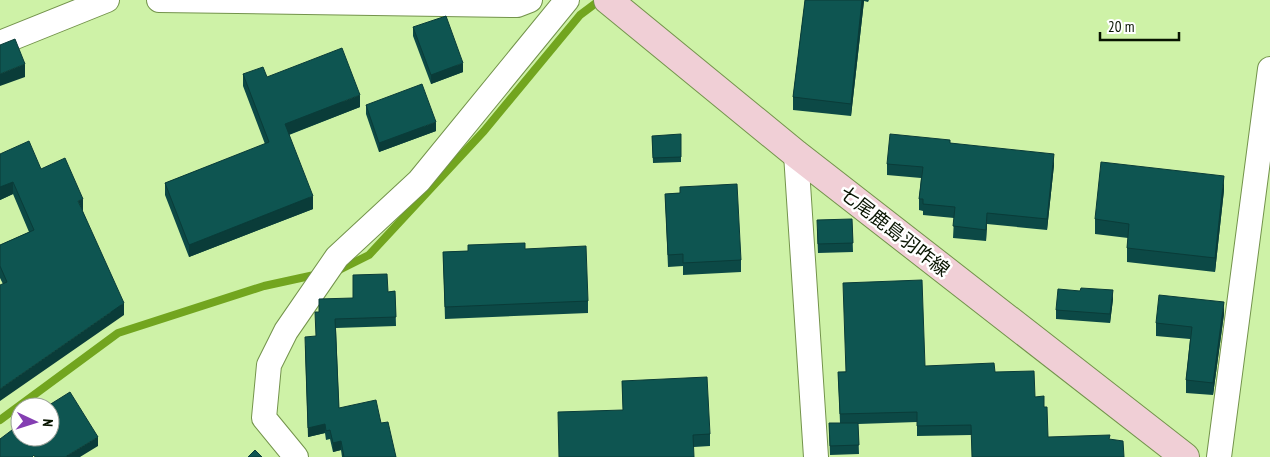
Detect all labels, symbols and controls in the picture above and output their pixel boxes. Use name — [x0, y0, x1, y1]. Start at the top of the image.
scale bar — [1100, 10, 1179, 42]
text: 20 m — [1108, 17, 1134, 36]
street label: 七尾鹿島羽咋線 — [835, 181, 955, 281]
north arrow — [10, 397, 60, 447]
text: N — [39, 419, 57, 427]

